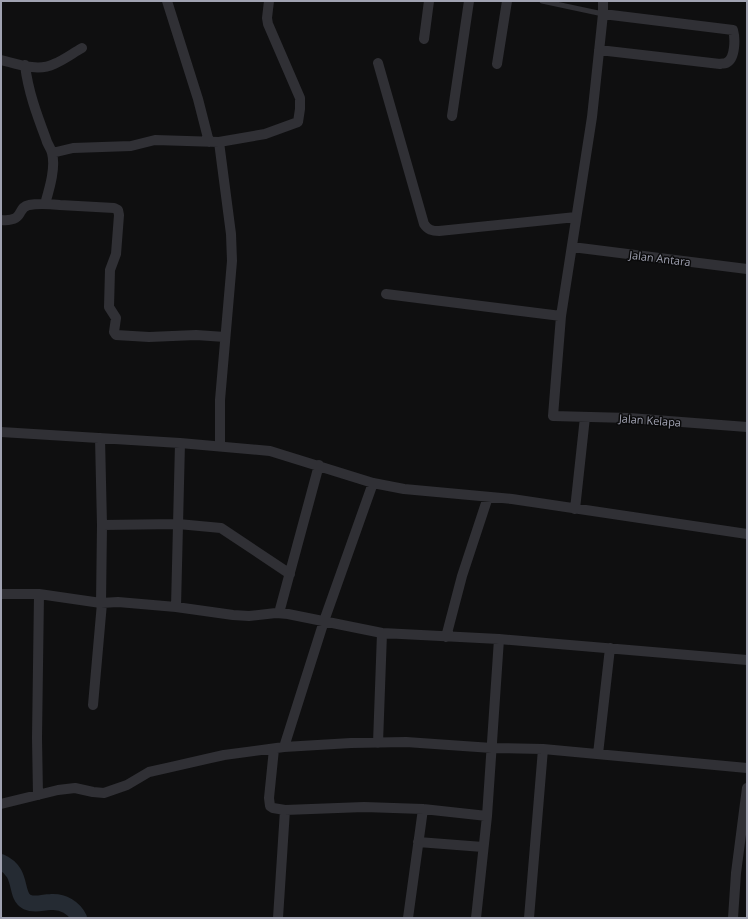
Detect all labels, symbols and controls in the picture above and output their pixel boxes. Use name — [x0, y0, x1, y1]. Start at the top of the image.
street label: Jalan Antara — [627, 247, 692, 269]
street label: Jalan Kelapa — [617, 410, 682, 430]

